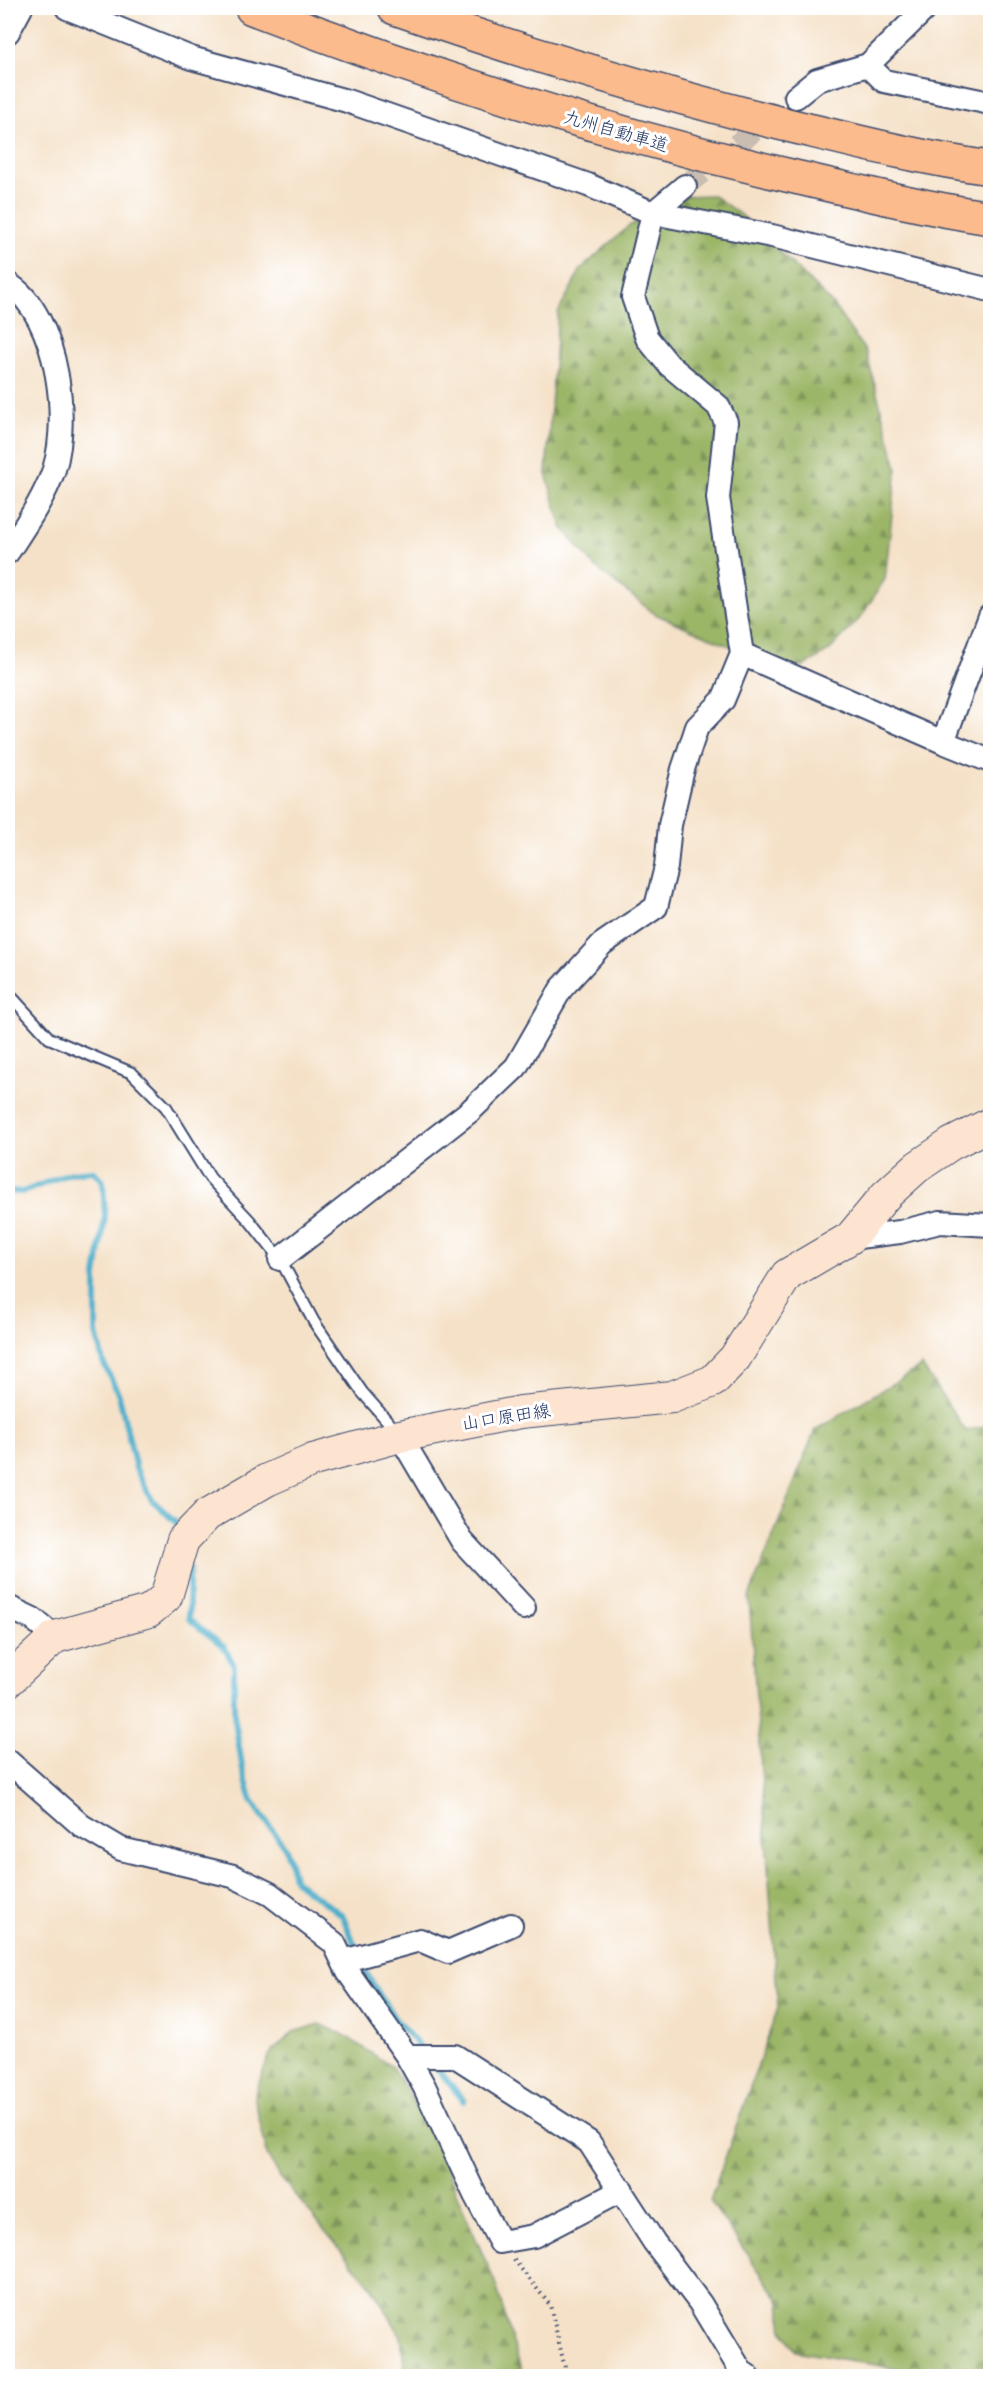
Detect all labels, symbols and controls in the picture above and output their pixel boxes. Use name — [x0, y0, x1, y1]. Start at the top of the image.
street label: 九州自動車道 — [561, 107, 671, 156]
street label: 山口原田線 — [460, 1400, 552, 1435]

